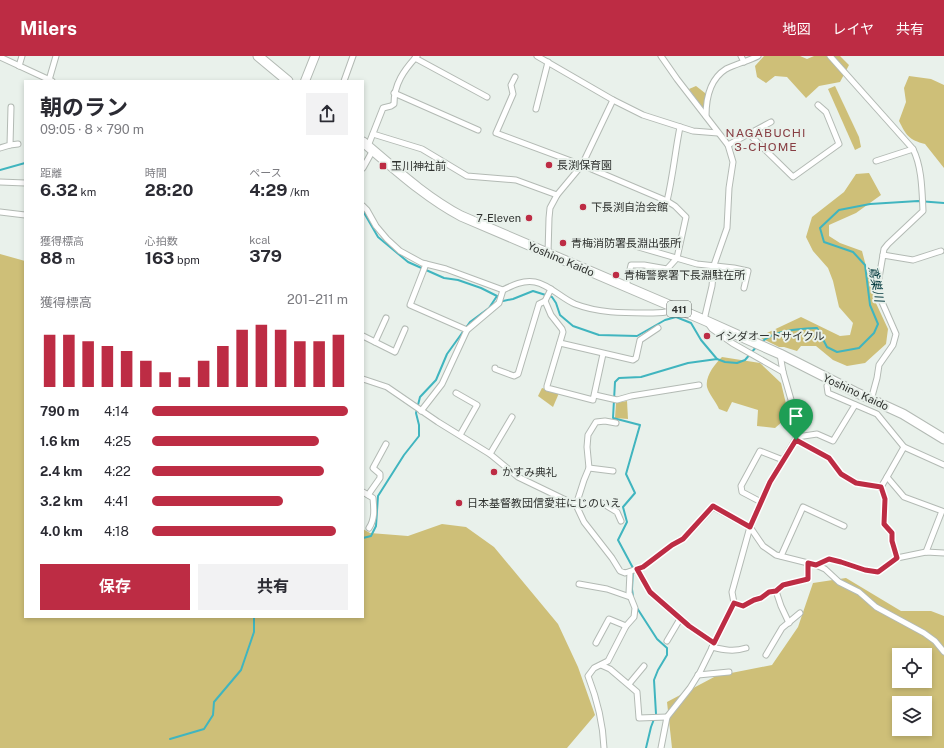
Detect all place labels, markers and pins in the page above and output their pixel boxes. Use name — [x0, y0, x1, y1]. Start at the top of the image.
place label: 長渕保育園 — [557, 159, 612, 171]
place label: 玉川神社前 — [391, 160, 446, 172]
marker: 長渕保育園 — [544, 160, 554, 170]
marker: 玉川神社前 — [378, 161, 388, 171]
place label: 下長渕自治会館 — [591, 201, 668, 213]
marker: 下長渕自治会館 — [578, 202, 588, 212]
place label: 7-Eleven — [476, 212, 521, 224]
marker: 7-Eleven — [524, 213, 534, 223]
place label: 青梅消防署長淵出張所 — [571, 237, 682, 249]
marker: 青梅消防署長淵出張所 — [558, 238, 568, 248]
place label: 青梅警察署下長淵駐在所 — [624, 269, 746, 281]
marker: 青梅警察署下長淵駐在所 — [611, 270, 621, 280]
place label: イシダオートサイクル — [715, 330, 824, 342]
marker: イシダオートサイクル — [702, 331, 712, 341]
pin — [779, 399, 813, 440]
place label: かすみ典礼 — [502, 466, 557, 478]
marker: かすみ典礼 — [489, 467, 499, 477]
place label: 日本基督教団信愛荘にじのいえ — [467, 497, 621, 509]
marker: 日本基督教団信愛荘にじのいえ — [454, 498, 464, 508]

